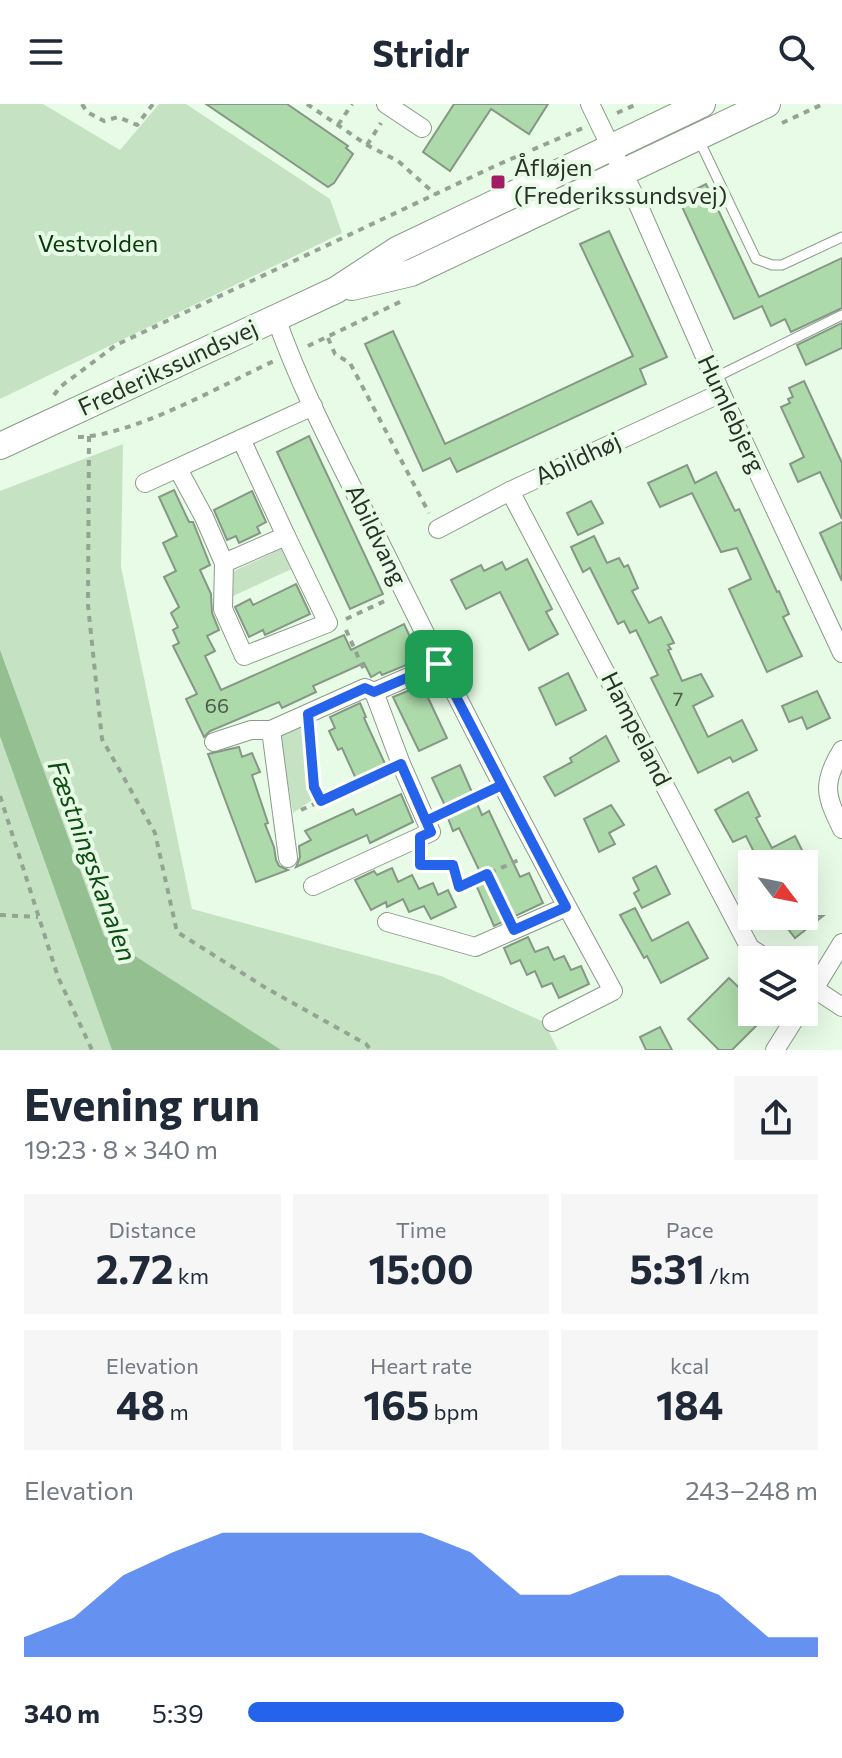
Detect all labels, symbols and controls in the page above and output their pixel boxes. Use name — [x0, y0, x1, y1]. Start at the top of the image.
icon: menu — [24, 30, 68, 74]
text: Stridr — [372, 30, 470, 74]
icon: search — [774, 30, 818, 74]
place label: Åfløjen (Frederikssundsvej) — [514, 152, 727, 209]
marker: Åfløjen (Frederikssundsvej) — [489, 173, 507, 191]
park label: Vestvolden — [38, 228, 158, 257]
street label: Frederikssundsvej — [73, 312, 262, 421]
street label: Humlebjerg — [692, 350, 772, 477]
street label: Abildhøj — [530, 425, 625, 490]
street label: Abildvang — [341, 479, 414, 589]
pin — [405, 630, 473, 698]
icon: arrive — [417, 642, 461, 686]
street label: Hampeland — [596, 666, 679, 790]
house number: 7 — [673, 686, 683, 710]
house number: 66 — [205, 693, 229, 717]
water label: Fæstningskanalen — [43, 756, 144, 965]
north arrow — [738, 850, 818, 930]
map controls — [738, 850, 818, 1026]
button: layers — [738, 946, 818, 1026]
text: Evening run — [24, 1076, 260, 1130]
button: share — [734, 1076, 818, 1160]
text: 19:23 · 8 × 340 m — [24, 1133, 218, 1164]
text: Distance — [109, 1216, 196, 1243]
text: Time — [396, 1216, 446, 1243]
text: Pace — [666, 1216, 714, 1243]
text: 2.72 — [96, 1243, 174, 1292]
text: 15:00 — [368, 1243, 474, 1292]
text: 5:31 — [629, 1243, 705, 1292]
text: km — [174, 1262, 209, 1289]
text: /km — [705, 1262, 750, 1289]
text: Elevation — [106, 1352, 199, 1379]
text: Heart rate — [370, 1352, 472, 1379]
text: kcal — [670, 1352, 709, 1379]
text: 48 — [116, 1379, 165, 1428]
text: 165 — [363, 1379, 429, 1428]
text: 184 — [656, 1379, 723, 1428]
text: m — [165, 1398, 189, 1425]
text: bpm — [429, 1398, 479, 1425]
text: Elevation — [24, 1474, 134, 1505]
text: 243–248 m — [685, 1474, 818, 1505]
text: 340 m — [24, 1697, 100, 1728]
text: 5:39 — [152, 1697, 204, 1728]

